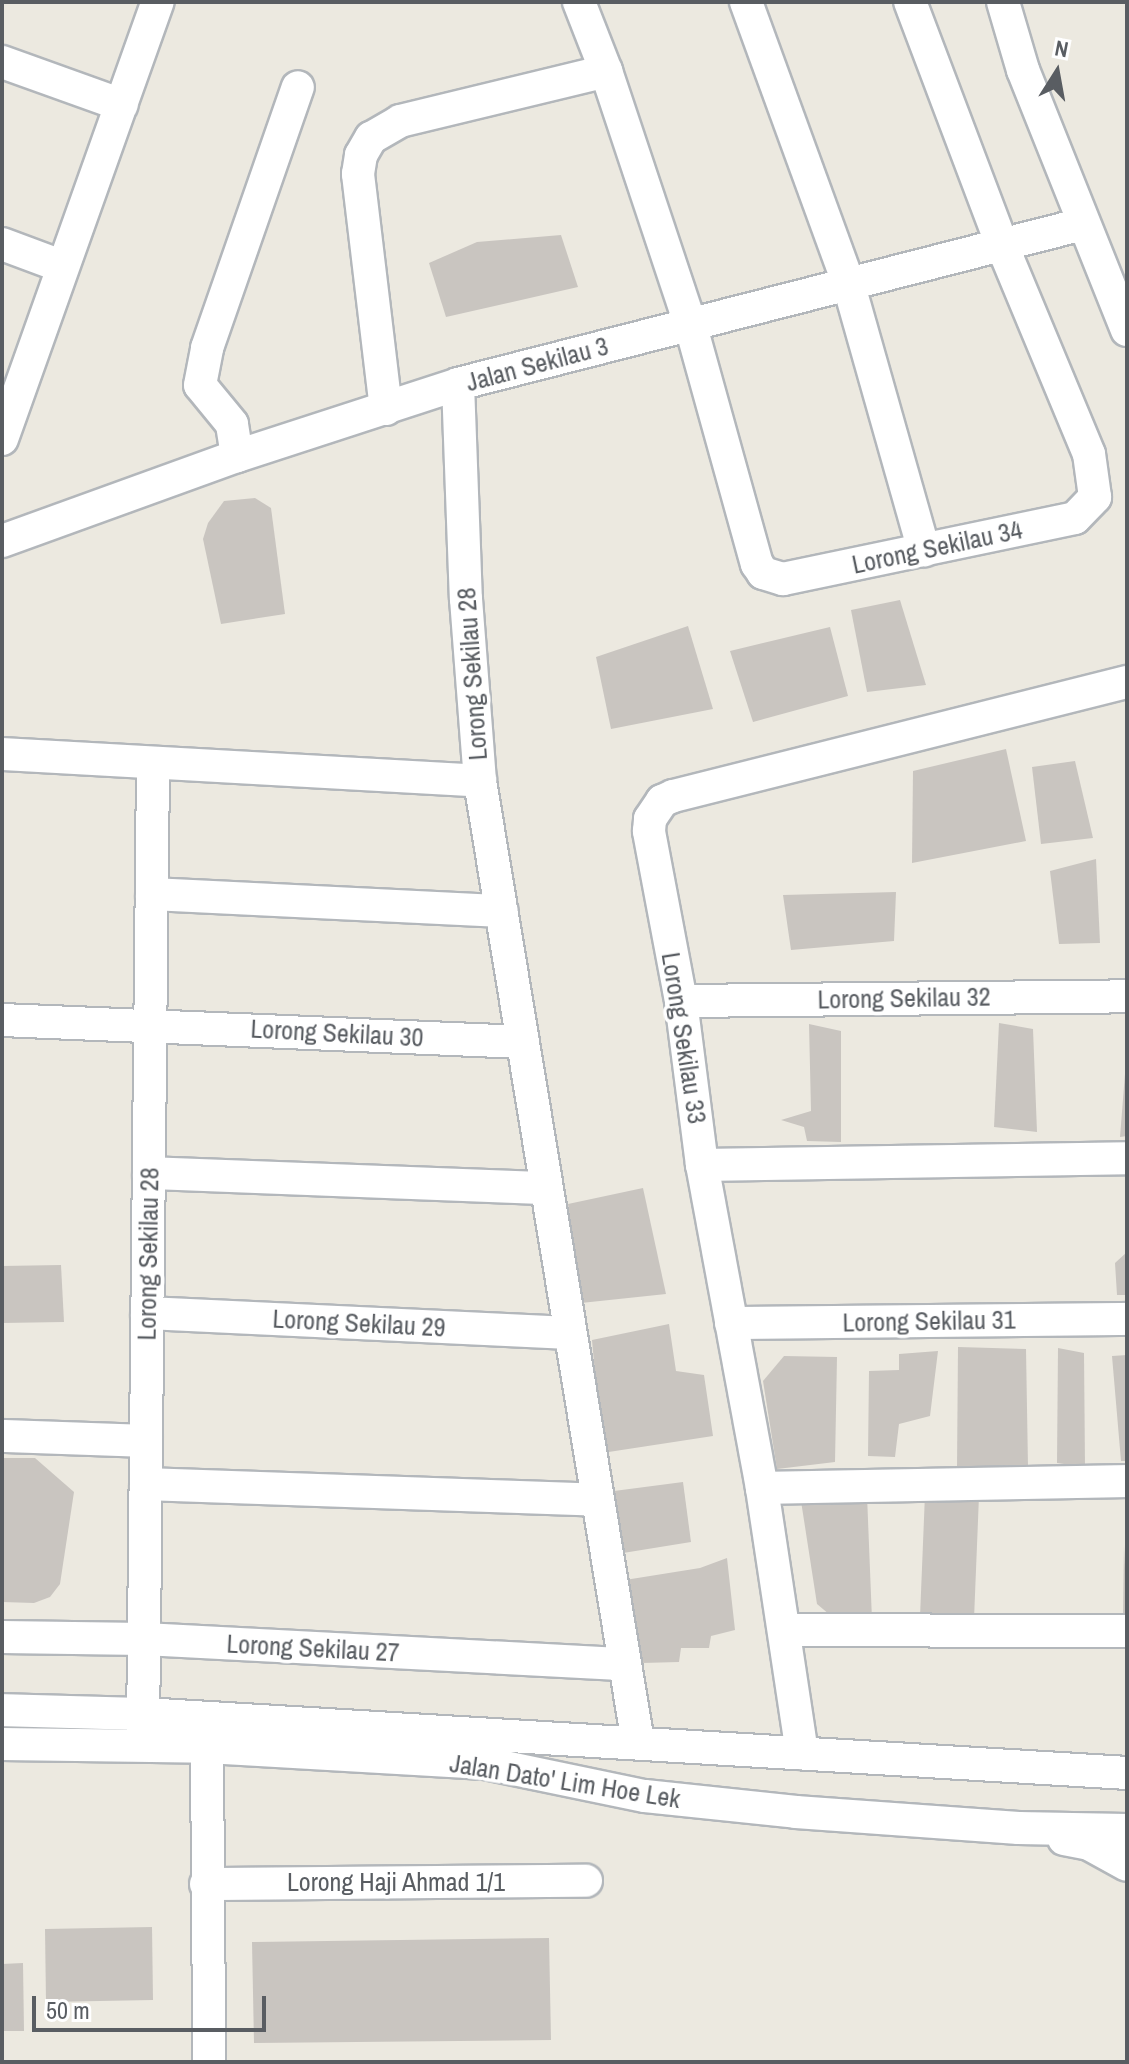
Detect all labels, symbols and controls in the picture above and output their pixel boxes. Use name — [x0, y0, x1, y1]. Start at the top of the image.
north arrow — [1017, 32, 1097, 112]
text: N — [1052, 32, 1071, 64]
street label: Jalan Sekilau 3 — [463, 330, 611, 398]
street label: Lorong Sekilau 34 — [849, 514, 1025, 580]
street label: Lorong Sekilau 28 — [450, 587, 494, 761]
street label: Lorong Sekilau 33 — [655, 950, 713, 1126]
street label: Lorong Sekilau 32 — [817, 981, 991, 1015]
street label: Lorong Sekilau 30 — [250, 1013, 424, 1053]
street label: Lorong Sekilau 28 — [131, 1167, 165, 1341]
street label: Lorong Sekilau 29 — [272, 1303, 446, 1343]
street label: Lorong Sekilau 31 — [842, 1304, 1016, 1338]
street label: Lorong Sekilau 27 — [226, 1628, 400, 1668]
street label: Jalan Dato' Lim Hoe Lek — [448, 1747, 682, 1815]
street label: Lorong Haji Ahmad 1/1 — [286, 1866, 506, 1898]
scale bar — [36, 1980, 270, 2030]
text: 50 m — [46, 1994, 90, 2026]

